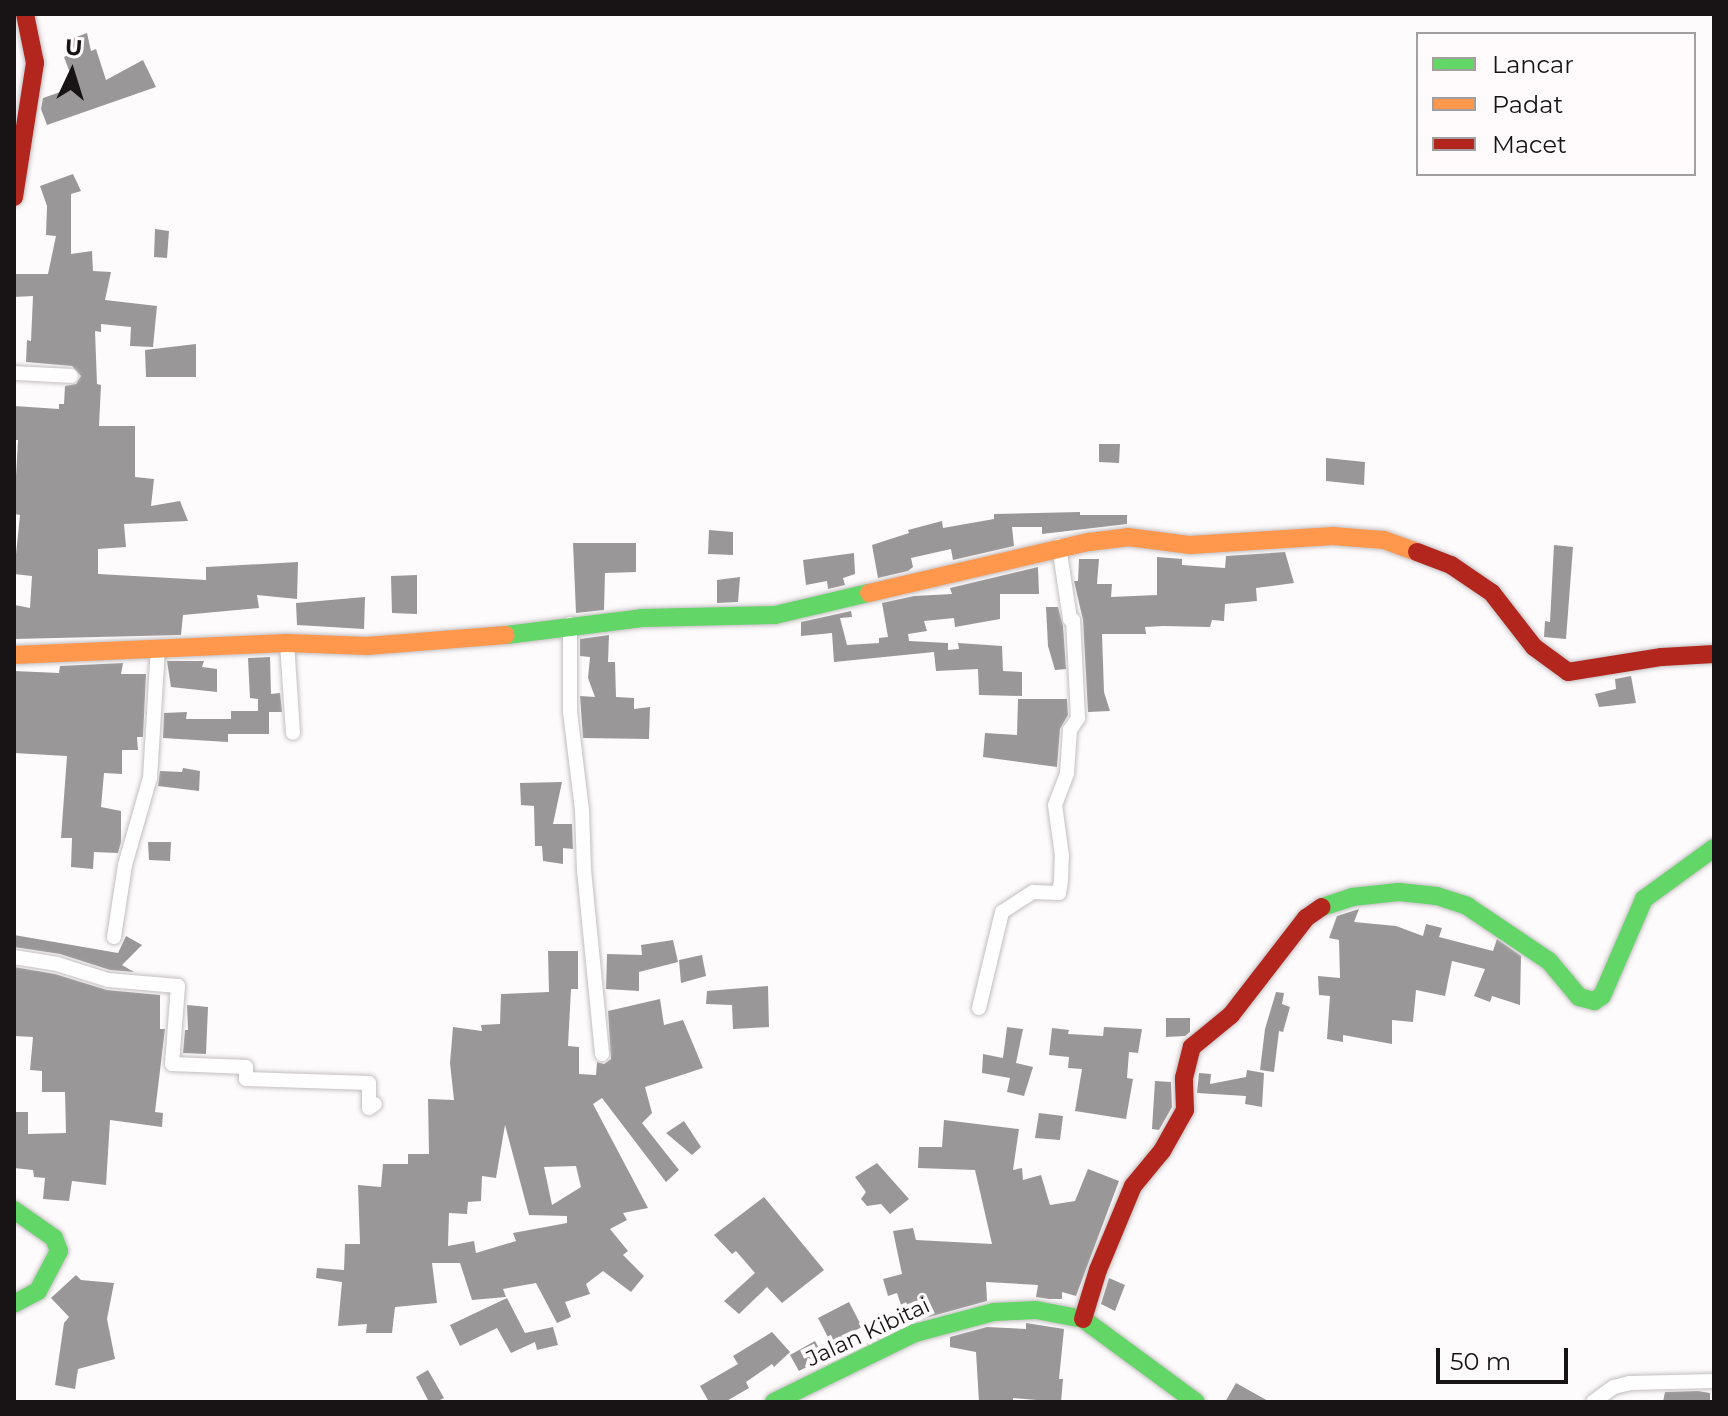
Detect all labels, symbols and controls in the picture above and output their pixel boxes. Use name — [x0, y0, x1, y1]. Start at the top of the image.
north arrow — [32, 32, 112, 112]
legend — [1416, 32, 1696, 176]
text: U — [64, 33, 83, 62]
text: Lancar — [1492, 50, 1574, 79]
text: Padat — [1492, 90, 1563, 119]
text: Macet — [1492, 130, 1567, 159]
street label: Jalan Kibitai — [802, 1292, 934, 1372]
scale bar — [1440, 1332, 1572, 1382]
text: 50 m — [1450, 1347, 1511, 1376]

